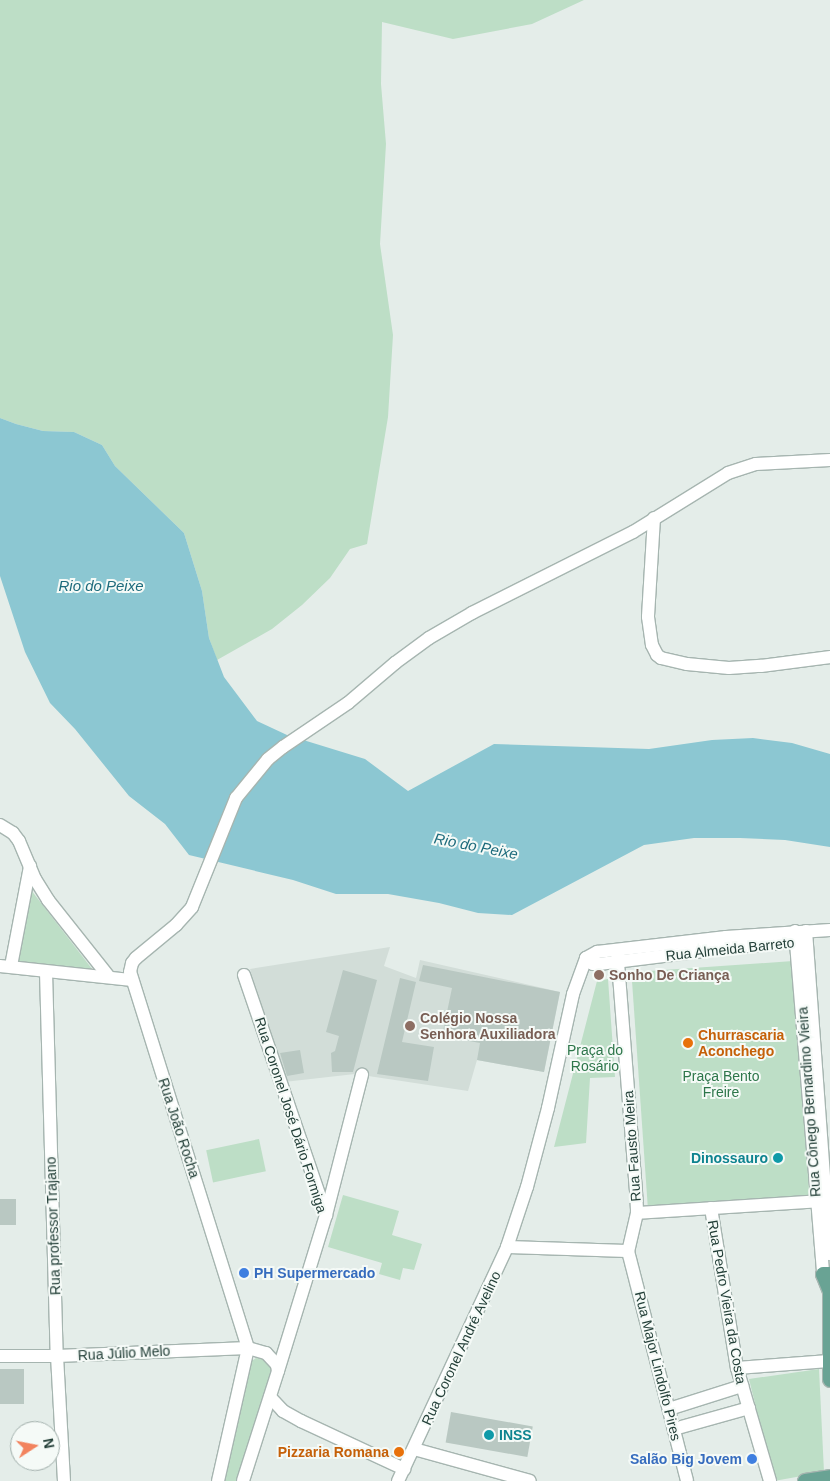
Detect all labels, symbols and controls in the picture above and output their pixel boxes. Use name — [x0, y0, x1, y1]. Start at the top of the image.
water label: Rio do Peixe — [58, 577, 144, 595]
water label: Rio do Peixe — [433, 829, 519, 863]
street label: Rua Almeida Barreto — [665, 934, 795, 964]
place label: Sonho De Criança — [609, 967, 730, 983]
marker: Sonho De Criança — [593, 969, 605, 981]
street label: Rua Cônego Bernardino Vieira — [794, 1006, 824, 1198]
place label: Colégio Nossa Senhora Auxiliadora — [420, 1010, 556, 1042]
street label: Rua Coronel José Dário Formiga — [251, 1015, 331, 1215]
marker: Colégio Nossa Senhora Auxiliadora — [404, 1020, 416, 1032]
place label: Churrascaria Aconchego — [698, 1027, 784, 1060]
marker: Churrascaria Aconchego — [682, 1037, 694, 1049]
park label: Praça do Rosário — [567, 1042, 623, 1074]
park label: Praça Bento Freire — [682, 1068, 760, 1100]
street label: Rua João Rocha — [155, 1076, 203, 1180]
street label: Rua Fausto Meira — [620, 1090, 644, 1202]
place label: Dinossauro — [691, 1150, 768, 1166]
marker: Dinossauro — [772, 1152, 784, 1164]
street label: Rua professor Trajano — [42, 1156, 64, 1296]
street label: Rua Pedro Vieira da Costa — [704, 1219, 750, 1385]
place label: PH Supermercado — [254, 1265, 375, 1281]
marker: PH Supermercado — [238, 1267, 250, 1279]
street label: Rua Coronel André Avelino — [418, 1268, 504, 1428]
street label: Rua Major Lindolfo Pires — [631, 1290, 685, 1442]
street label: Rua Júlio Melo — [77, 1342, 171, 1364]
north arrow — [10, 1421, 60, 1471]
place label: INSS — [499, 1427, 532, 1443]
marker: INSS — [483, 1429, 495, 1441]
text: N — [40, 1437, 58, 1450]
place label: Pizzaria Romana — [278, 1444, 389, 1460]
marker: Pizzaria Romana — [393, 1446, 405, 1458]
place label: Salão Big Jovem — [630, 1451, 742, 1467]
marker: Salão Big Jovem — [746, 1453, 758, 1465]

